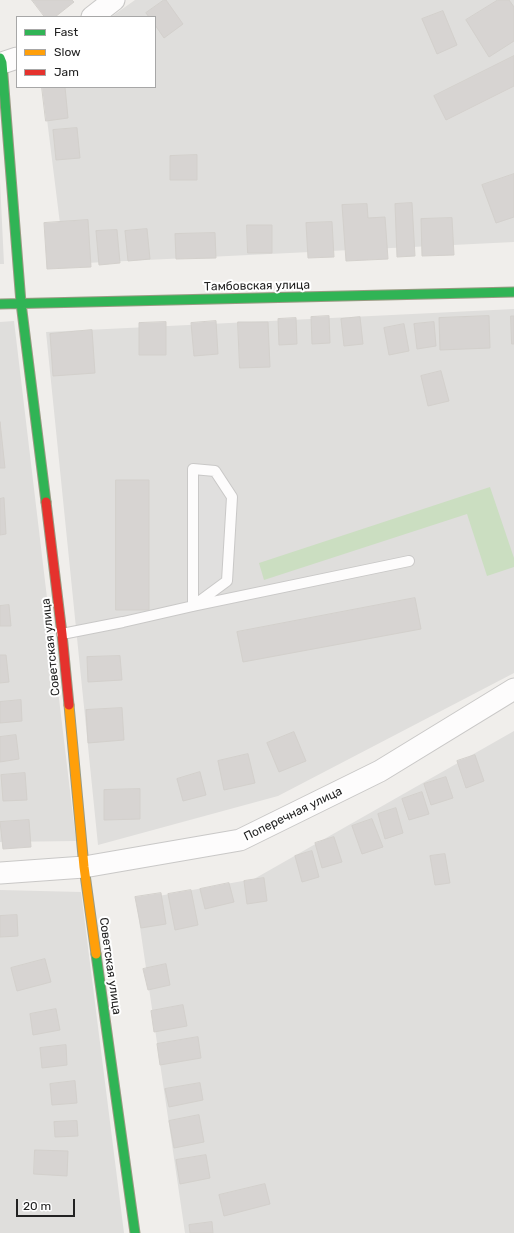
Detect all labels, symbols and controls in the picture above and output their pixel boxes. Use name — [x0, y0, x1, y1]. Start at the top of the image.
legend — [16, 16, 156, 88]
text: Fast — [54, 25, 78, 39]
text: Slow — [54, 45, 81, 59]
text: Jam — [54, 65, 79, 79]
street label: Тамбовская улица — [204, 278, 310, 294]
street label: Советская улица — [39, 597, 63, 697]
street label: Поперечная улица — [241, 784, 345, 844]
street label: Советская улица — [96, 916, 124, 1016]
scale bar — [18, 1191, 77, 1217]
text: 20 m — [23, 1199, 51, 1213]

